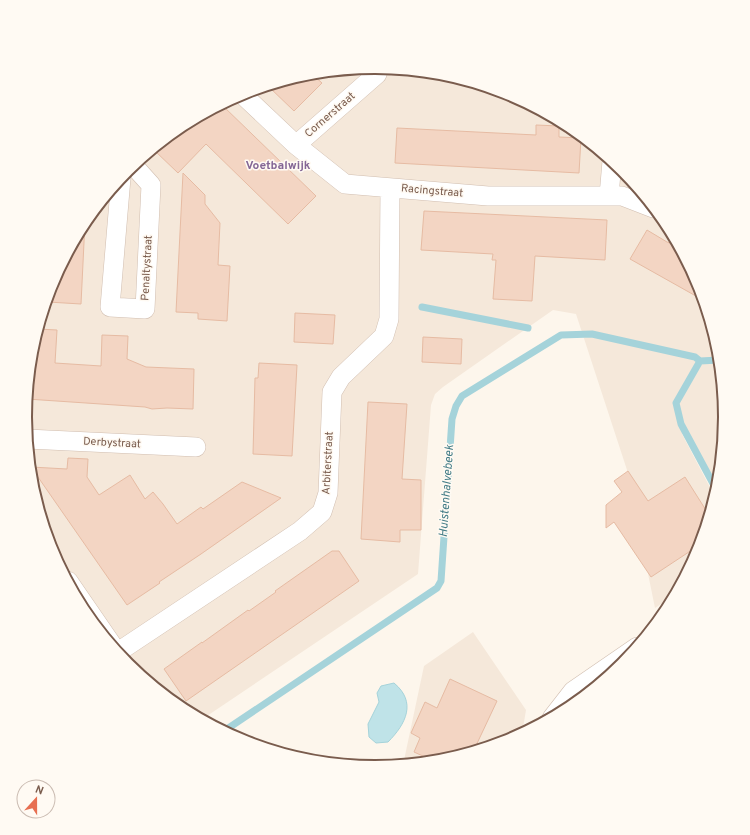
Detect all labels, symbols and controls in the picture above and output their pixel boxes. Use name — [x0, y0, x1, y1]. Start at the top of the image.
street label: Cornerstraat — [302, 89, 358, 141]
district label: Voetbalwijk — [245, 158, 311, 174]
street label: Racingstraat — [400, 181, 464, 201]
street label: Penaltystraat — [138, 235, 156, 301]
street label: Arbiterstraat — [319, 431, 337, 495]
street label: Derbystraat — [83, 434, 141, 452]
water label: Huistenhalvebeek — [436, 443, 458, 538]
north arrow — [16, 779, 56, 819]
text: N — [33, 783, 45, 799]

